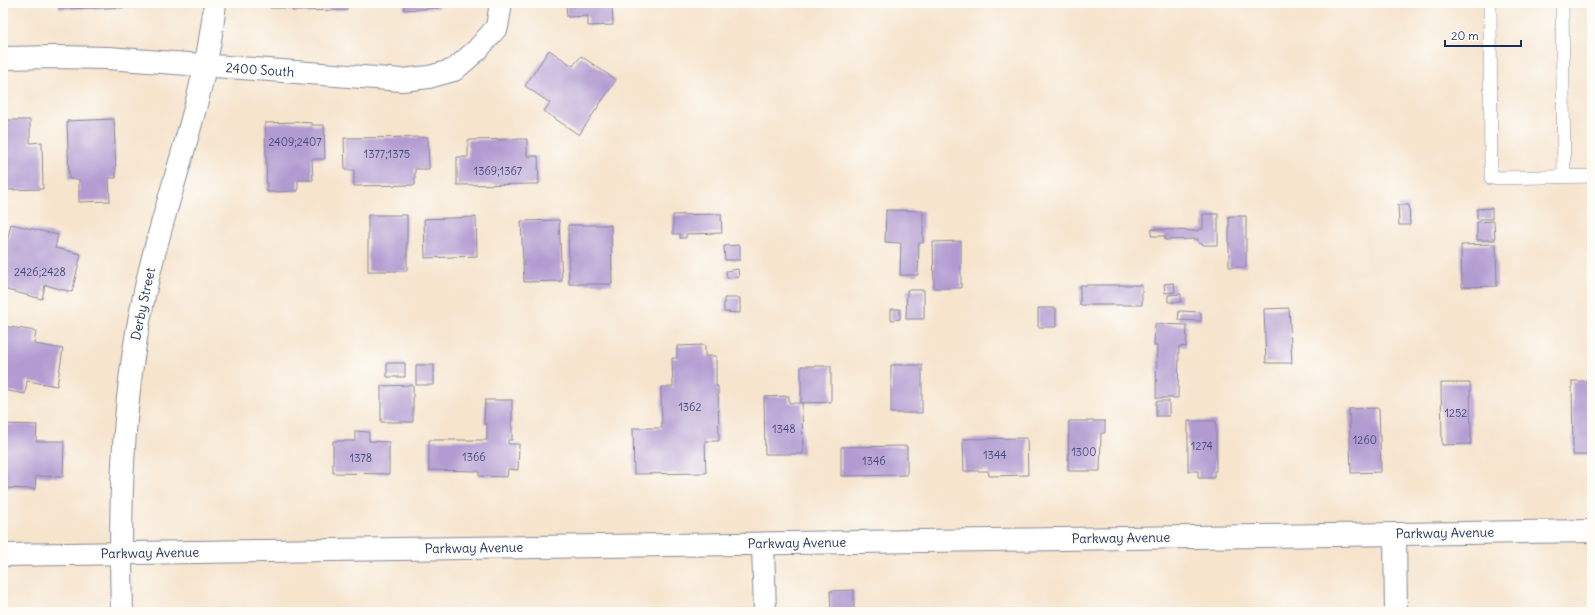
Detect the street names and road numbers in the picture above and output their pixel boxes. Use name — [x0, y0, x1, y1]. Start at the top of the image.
street label: 2400 South — [225, 59, 295, 81]
street label: Derby Street — [127, 266, 159, 342]
street label: Parkway Avenue — [1396, 524, 1494, 542]
street label: Parkway Avenue — [1072, 529, 1170, 547]
street label: Parkway Avenue — [748, 534, 846, 552]
street label: Parkway Avenue — [425, 539, 523, 557]
street label: Parkway Avenue — [101, 544, 199, 562]

